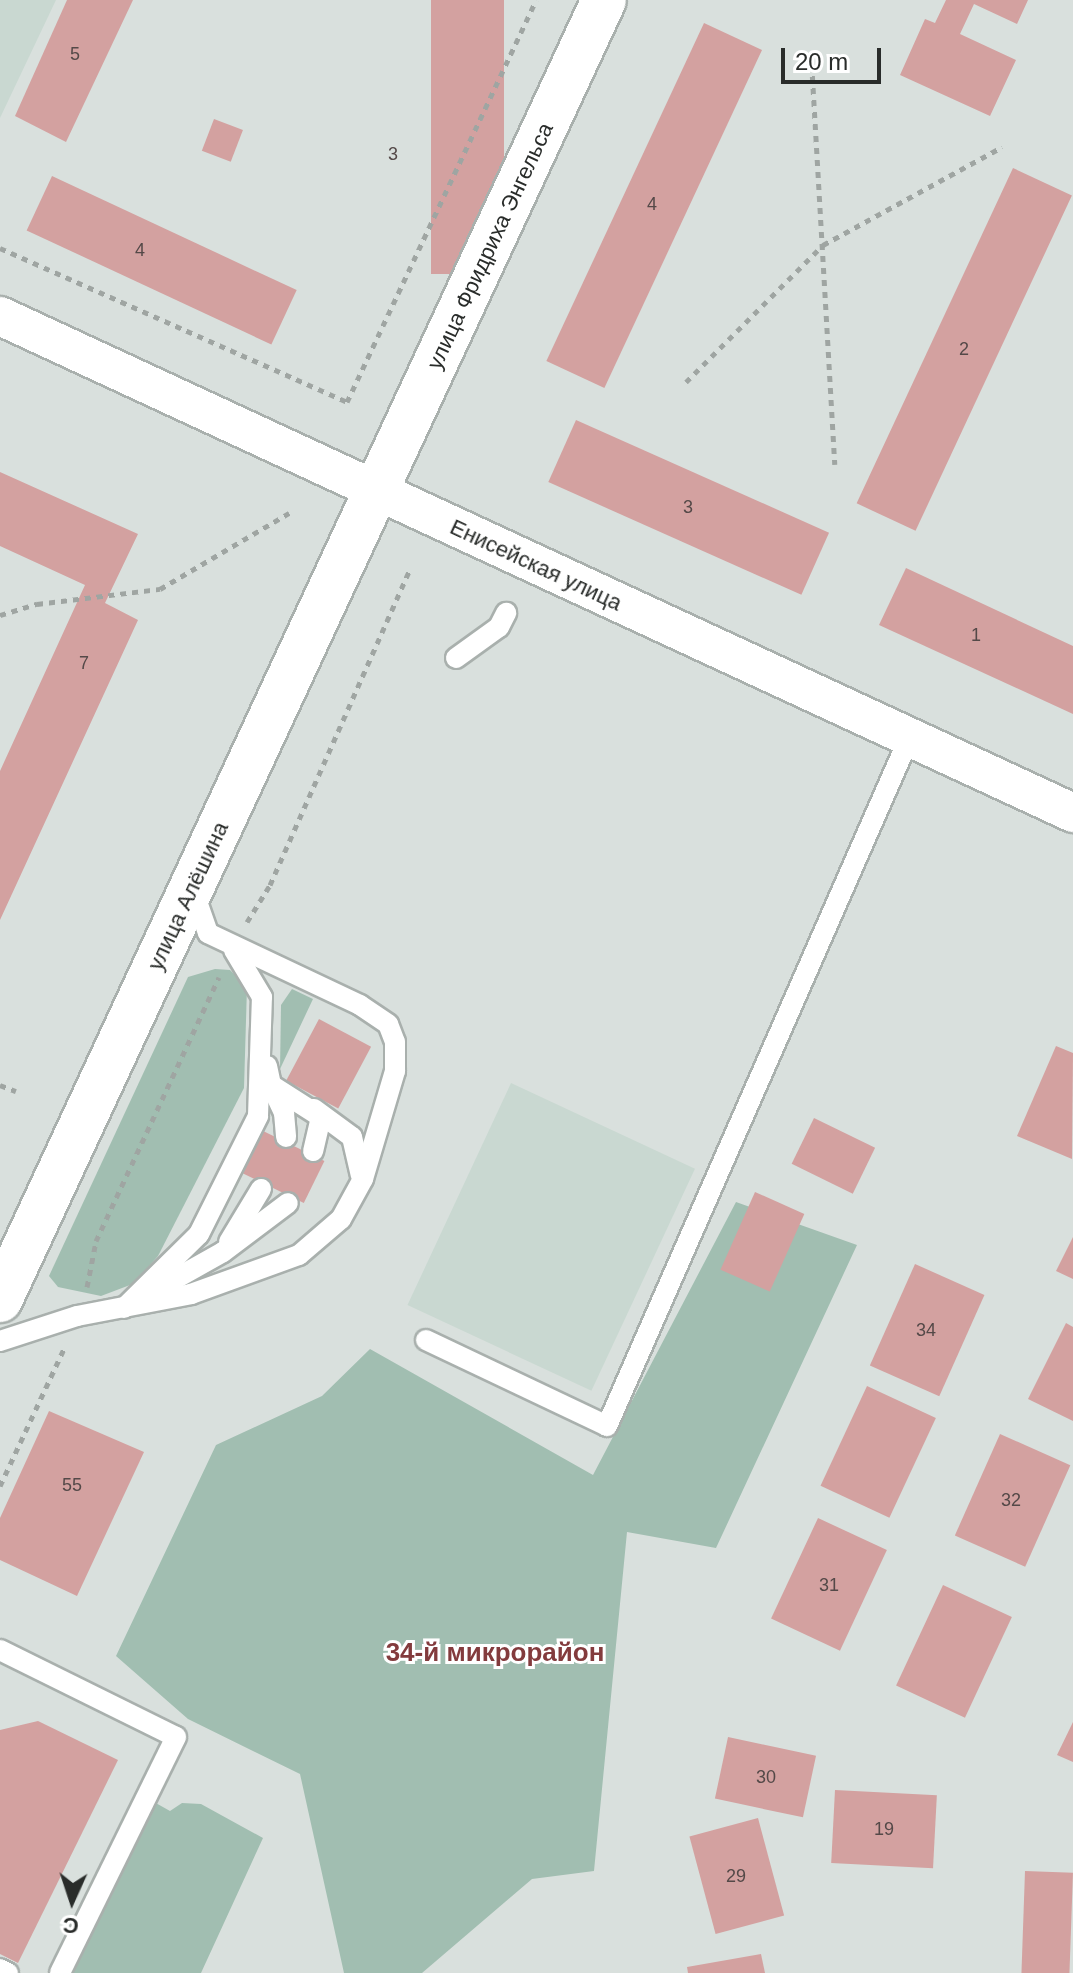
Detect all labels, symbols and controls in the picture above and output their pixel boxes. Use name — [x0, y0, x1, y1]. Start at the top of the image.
scale bar — [785, 32, 885, 82]
house number: 5 — [70, 43, 80, 65]
text: 20 m — [795, 48, 848, 75]
street label: улица Фридриха Энгельса — [421, 119, 559, 373]
house number: 3 — [388, 143, 398, 165]
house number: 4 — [647, 193, 657, 215]
house number: 4 — [135, 239, 145, 261]
house number: 2 — [959, 338, 969, 360]
house number: 3 — [683, 496, 693, 518]
street label: Енисейская улица — [446, 514, 626, 616]
house number: 1 — [971, 624, 981, 646]
house number: 7 — [79, 652, 89, 674]
street label: улица Алёшина — [142, 818, 234, 974]
house number: 34 — [916, 1319, 936, 1341]
house number: 55 — [62, 1474, 82, 1496]
house number: 32 — [1001, 1489, 1021, 1511]
house number: 31 — [819, 1574, 839, 1596]
district label: 34-й микрорайон — [386, 1637, 604, 1669]
house number: 30 — [756, 1766, 776, 1788]
house number: 19 — [874, 1818, 894, 1840]
north arrow — [32, 1861, 112, 1941]
house number: 29 — [726, 1865, 746, 1887]
text: С — [62, 1913, 79, 1938]

